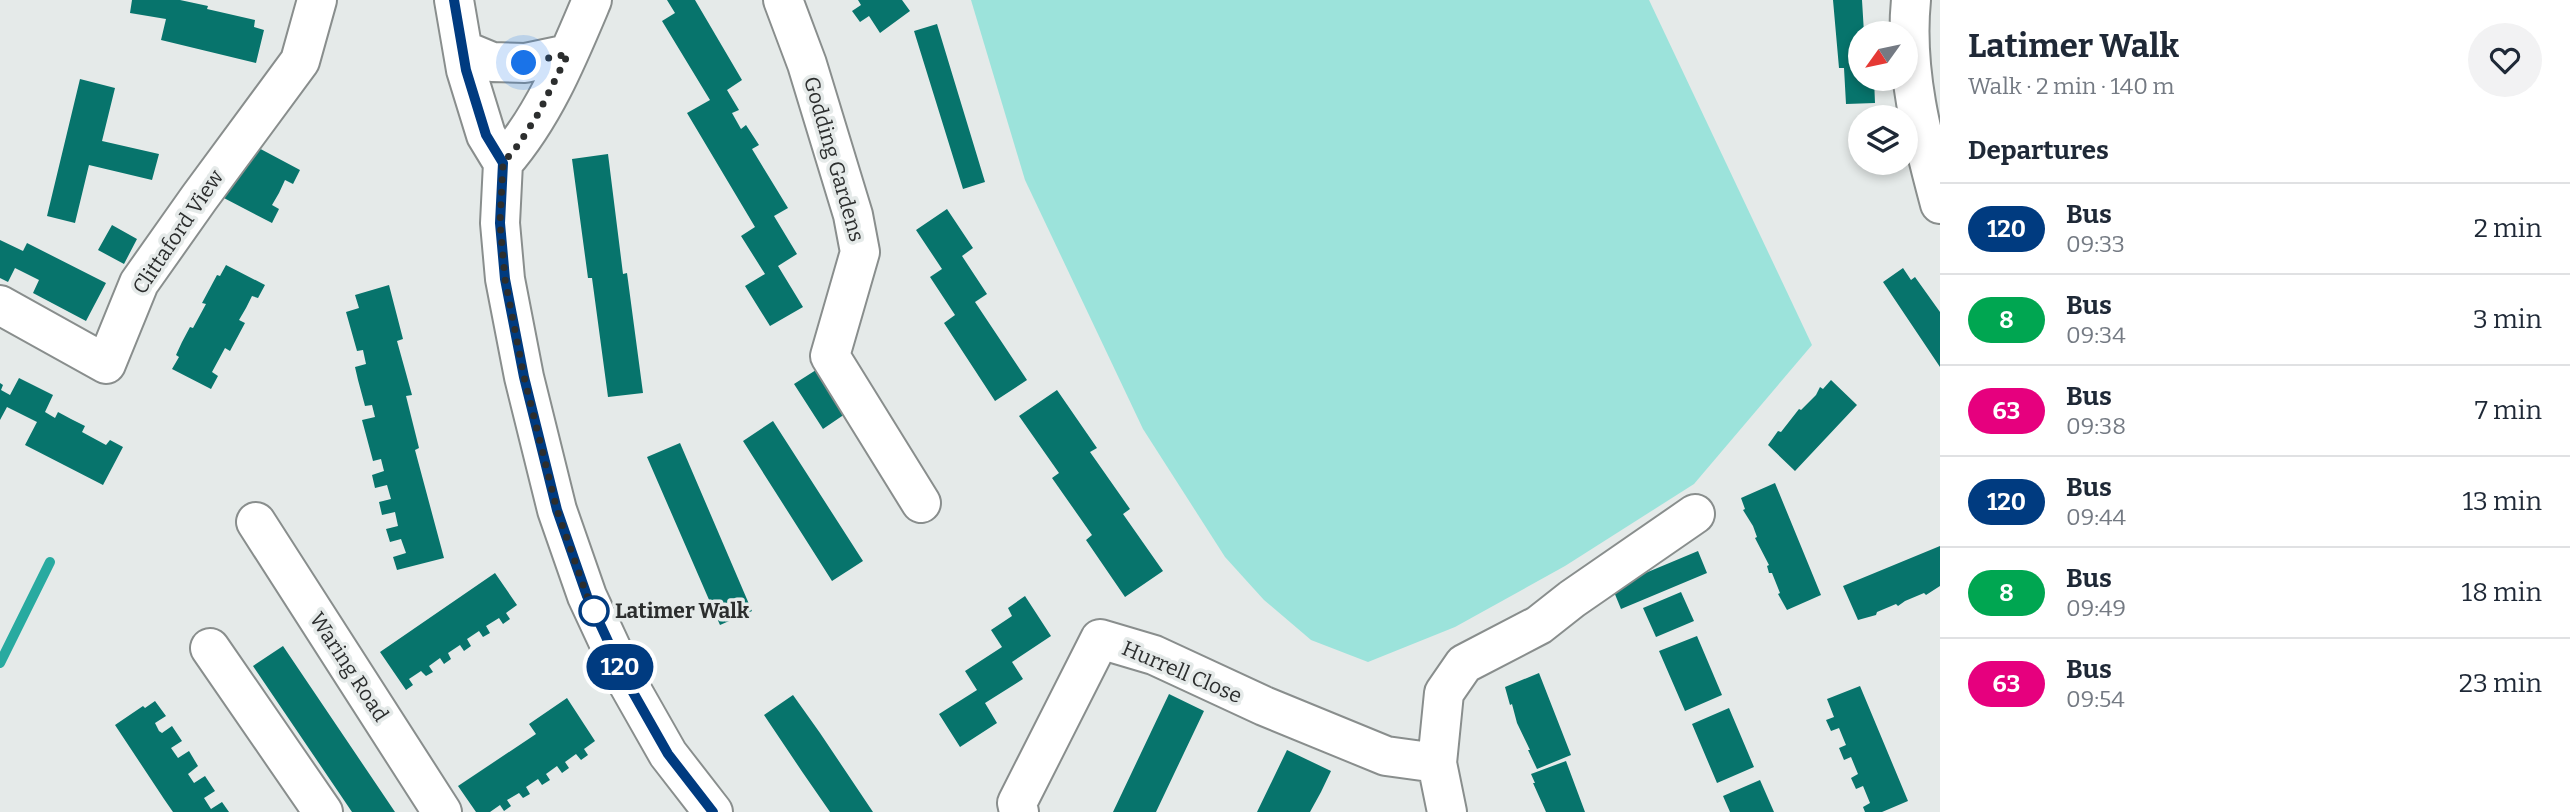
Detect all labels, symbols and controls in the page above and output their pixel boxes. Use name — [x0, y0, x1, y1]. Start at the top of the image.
north arrow — [1848, 21, 1918, 91]
map controls — [1848, 21, 1918, 175]
button: heart — [2468, 23, 2542, 97]
text: Latimer Walk — [1968, 26, 2179, 66]
your location — [506, 45, 541, 80]
text: Walk · 2 min · 140 m — [1968, 72, 2175, 100]
street label: Godding Gardens — [798, 73, 870, 245]
button: layers — [1848, 105, 1918, 175]
text: Departures — [1968, 135, 2109, 166]
street label: Clittaford View — [127, 165, 229, 299]
text: Bus — [2066, 199, 2112, 230]
text: 2 min — [2474, 213, 2542, 244]
text: 120 — [1987, 215, 2026, 243]
text: 09:33 — [2066, 230, 2125, 258]
text: Bus — [2066, 290, 2112, 321]
text: 3 min — [2473, 304, 2542, 335]
text: 8 — [1999, 306, 2014, 334]
text: 09:34 — [2066, 321, 2126, 349]
text: Bus — [2066, 381, 2112, 412]
text: 7 min — [2475, 395, 2542, 426]
text: 63 — [1993, 397, 2020, 425]
text: 09:38 — [2066, 412, 2126, 440]
text: Bus — [2066, 472, 2112, 503]
text: 13 min — [2462, 486, 2542, 517]
text: 120 — [1987, 488, 2026, 516]
text: 09:44 — [2066, 503, 2126, 531]
text: Bus — [2066, 563, 2112, 594]
text: 18 min — [2462, 577, 2542, 608]
text: 8 — [1999, 579, 2014, 607]
text: 09:49 — [2066, 594, 2126, 622]
marker: Latimer Walk — [579, 596, 609, 626]
place label: Latimer Walk — [615, 598, 750, 624]
street label: Waring Road — [304, 607, 394, 727]
street label: Hurrell Close — [1118, 635, 1246, 709]
line badge: 120 — [580, 644, 660, 690]
text: 120 — [600, 653, 640, 681]
text: Bus — [2066, 654, 2112, 685]
text: 23 min — [2459, 668, 2542, 699]
text: 63 — [1993, 670, 2020, 698]
text: 09:54 — [2066, 685, 2125, 713]

